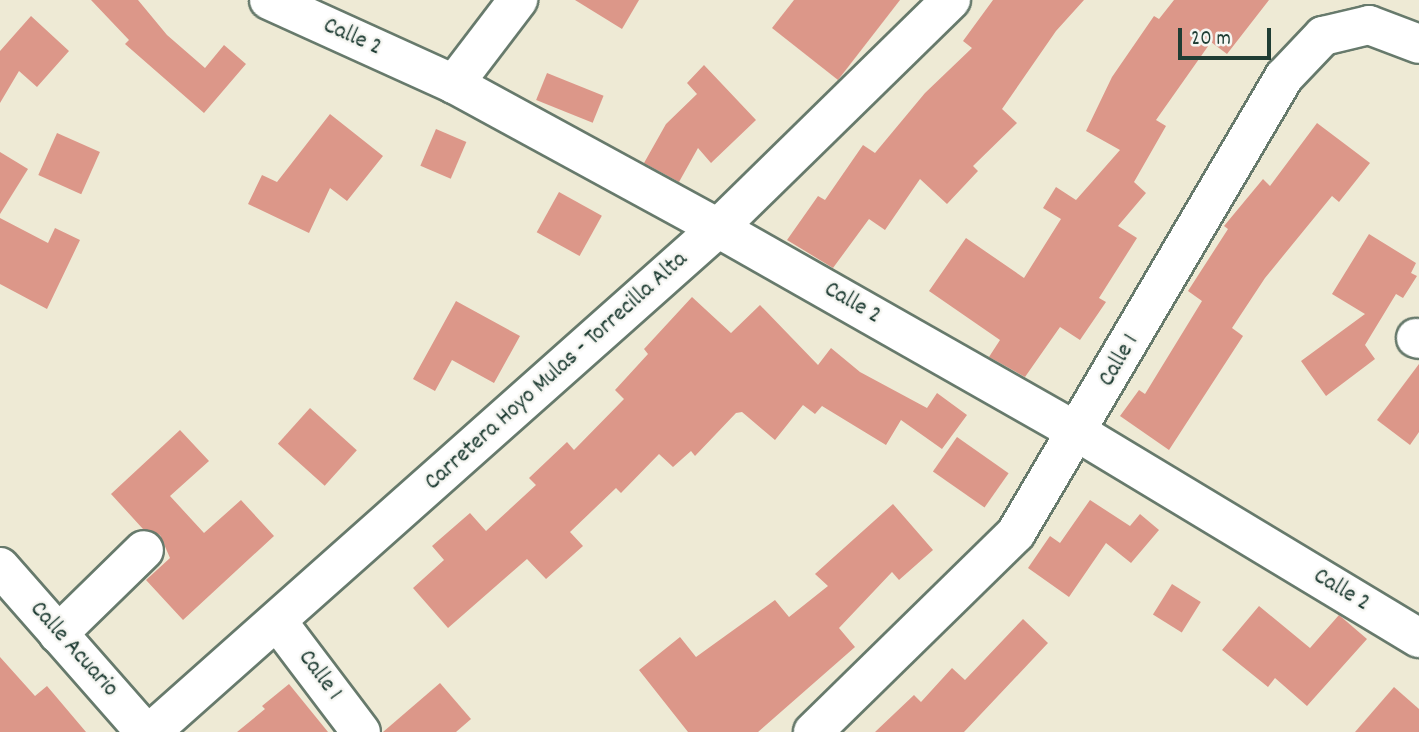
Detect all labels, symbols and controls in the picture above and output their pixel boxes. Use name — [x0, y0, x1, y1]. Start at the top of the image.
street label: Calle 2 — [318, 12, 386, 64]
scale bar — [1181, 14, 1274, 58]
text: 20 m — [1191, 25, 1231, 55]
street label: Carretera Hoyo Mulas - Torrecilla Alta — [420, 246, 694, 498]
street label: Calle 2 — [818, 276, 886, 332]
street label: Calle 1 — [1094, 330, 1146, 392]
street label: Calle 2 — [1307, 563, 1375, 619]
street label: Calle Acuario — [23, 596, 123, 704]
street label: Calle 1 — [291, 645, 347, 707]

